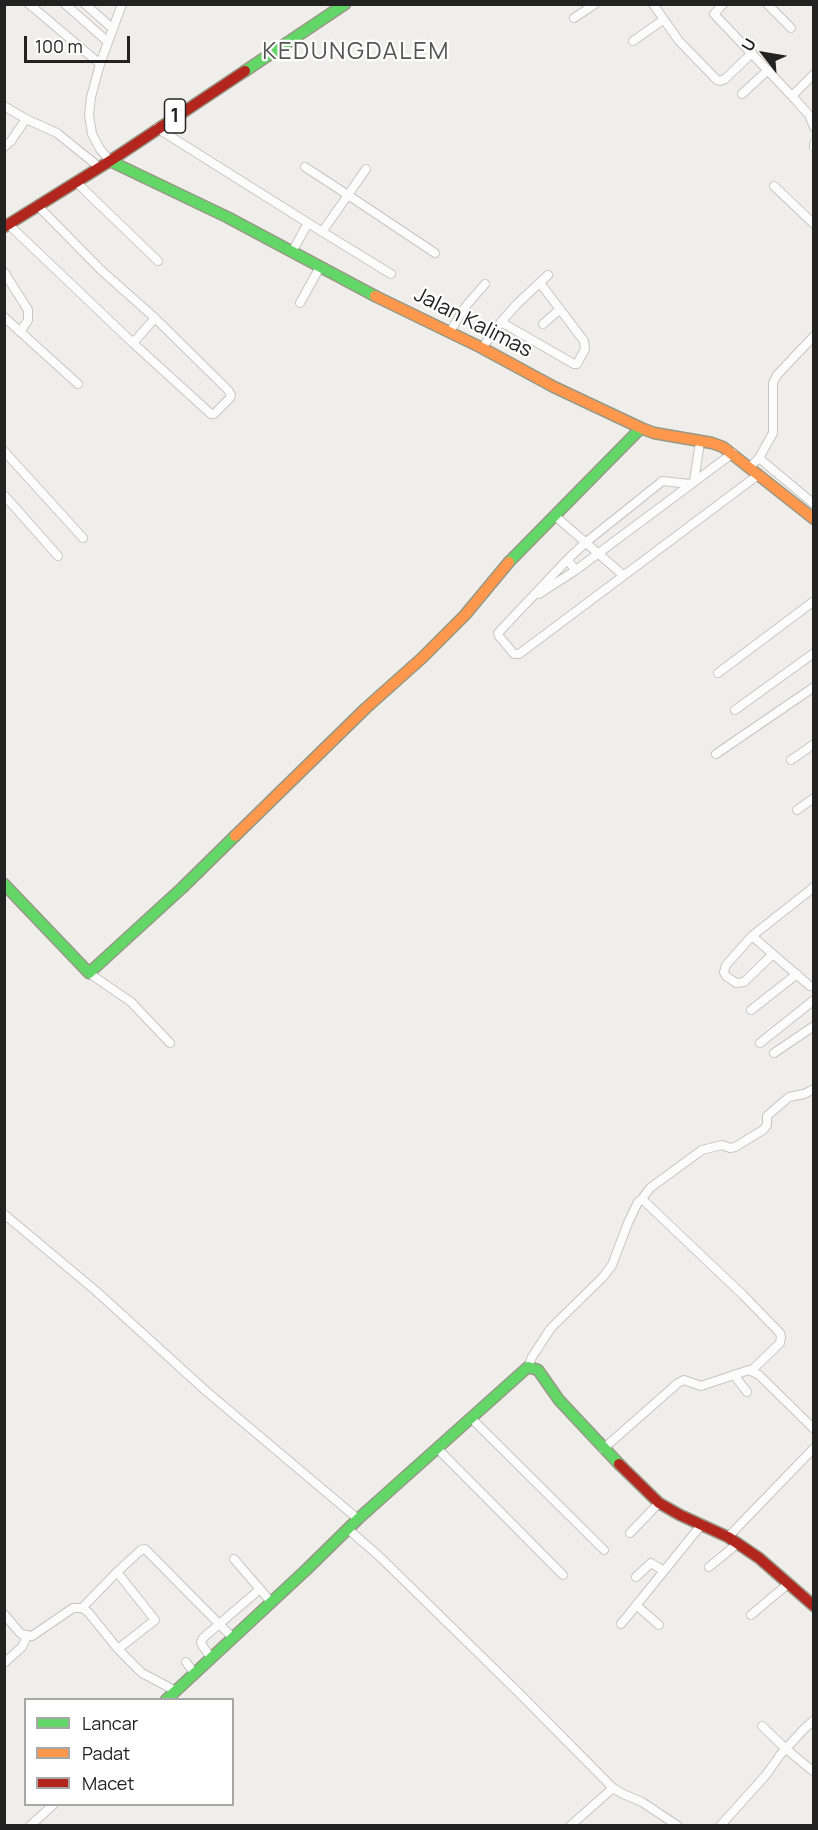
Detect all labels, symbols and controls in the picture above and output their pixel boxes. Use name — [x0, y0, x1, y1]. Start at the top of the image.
scale bar — [27, 24, 134, 62]
north arrow — [734, 24, 794, 84]
text: 100 m — [35, 34, 83, 58]
text: U — [736, 34, 761, 55]
district label: KEDUNGDALEM — [262, 38, 450, 66]
road number: 1 — [164, 99, 186, 133]
street label: Jalan Kalimas — [410, 282, 536, 364]
legend — [24, 1698, 234, 1806]
text: Lancar — [82, 1711, 138, 1735]
text: Padat — [82, 1741, 130, 1765]
text: Macet — [82, 1771, 135, 1795]

